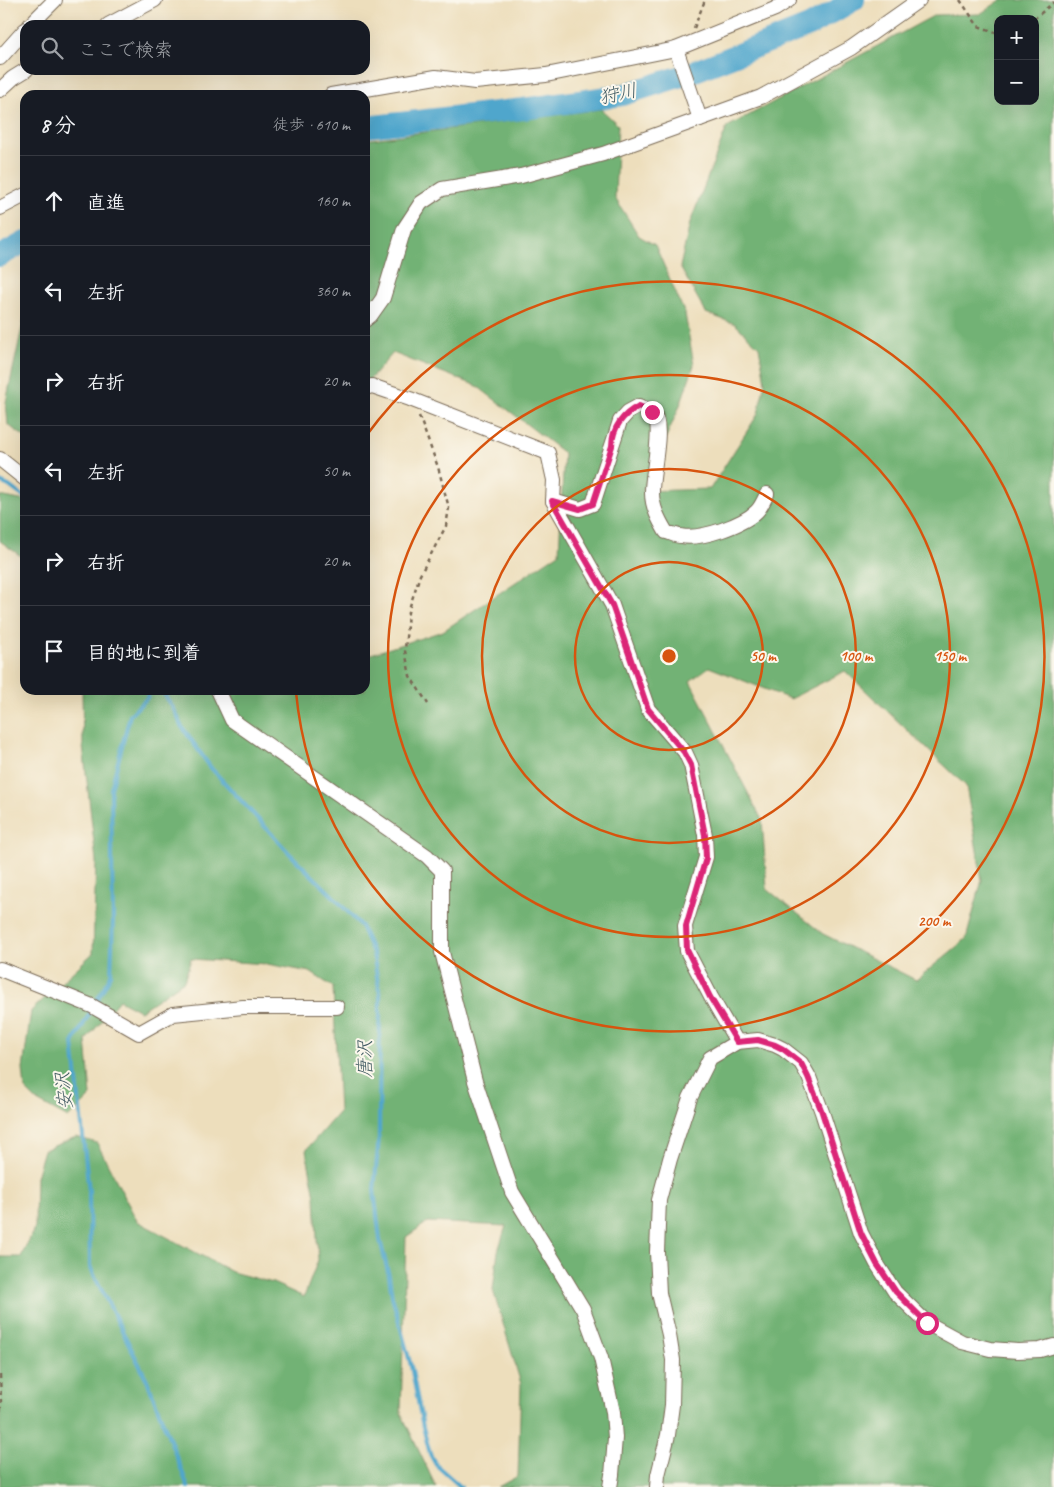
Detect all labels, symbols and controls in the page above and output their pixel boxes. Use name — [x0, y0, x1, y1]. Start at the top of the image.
map controls — [994, 15, 1039, 105]
button: + — [994, 15, 1039, 60]
search box — [20, 20, 370, 75]
icon: search — [38, 34, 66, 62]
text: ここで検索 — [78, 38, 173, 62]
button: − — [994, 60, 1039, 105]
water label: 狩川 — [597, 78, 639, 110]
text: 8 分 — [40, 112, 76, 138]
text: 徒歩 · 610 m — [273, 115, 350, 135]
icon: ahead — [40, 187, 68, 215]
text: 直進 — [87, 191, 125, 215]
text: 160 m — [316, 191, 350, 211]
icon: left — [40, 277, 68, 305]
text: 左折 — [87, 281, 125, 305]
text: 360 m — [316, 281, 350, 301]
icon: right — [40, 367, 68, 395]
text: 右折 — [87, 371, 125, 395]
text: 20 m — [323, 371, 350, 391]
route end — [641, 401, 664, 424]
icon: left — [40, 457, 68, 485]
text: 左折 — [87, 461, 125, 485]
text: 50 m — [323, 461, 350, 481]
icon: right — [40, 547, 68, 575]
text: 右折 — [87, 551, 125, 575]
text: 20 m — [323, 551, 350, 571]
icon: arrive — [40, 637, 68, 665]
text: 目的地に到着 — [87, 641, 201, 665]
centre of rings — [660, 647, 678, 665]
text: 50 m — [750, 647, 777, 666]
text: 100 m — [840, 647, 874, 666]
text: 150 m — [934, 647, 968, 666]
text: 200 m — [918, 912, 952, 931]
water label: 唐沢 — [353, 1039, 377, 1078]
water label: 安沢 — [50, 1070, 78, 1111]
route start — [916, 1312, 939, 1335]

